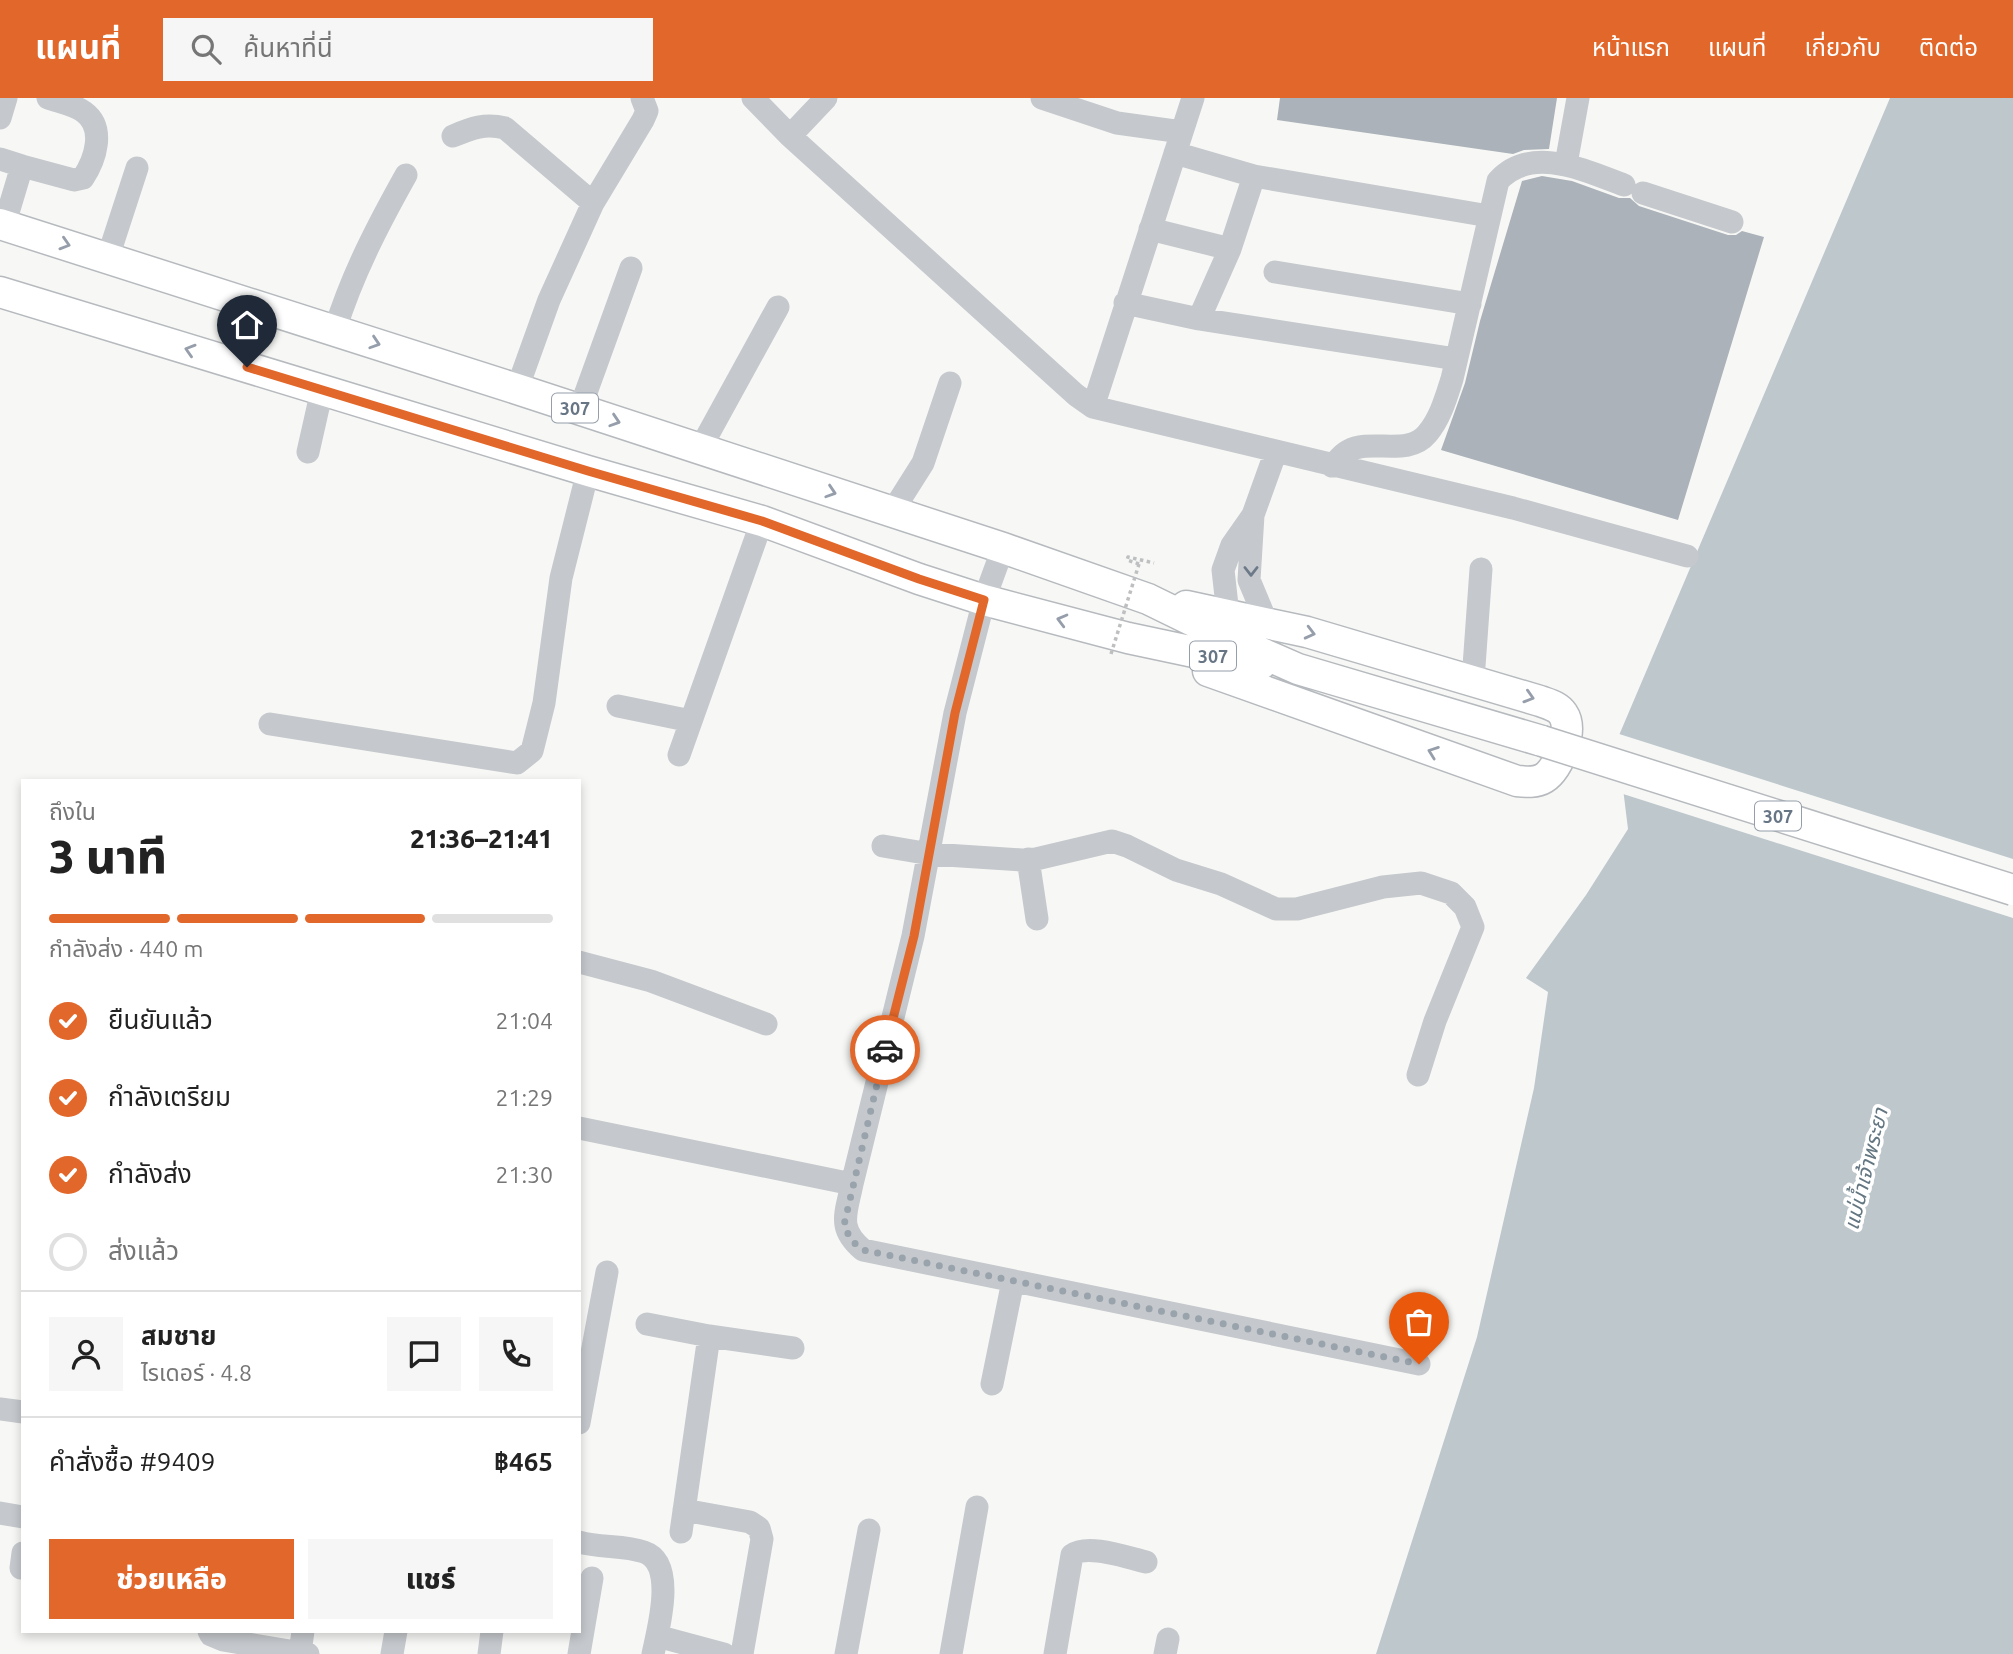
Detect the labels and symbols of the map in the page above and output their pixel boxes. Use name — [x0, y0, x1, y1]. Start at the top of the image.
one-way arrow — [59, 236, 71, 251]
pin — [217, 295, 277, 367]
one-way arrow — [369, 335, 381, 350]
one-way arrow — [185, 343, 197, 358]
road number: 307 — [552, 394, 598, 422]
one-way arrow — [608, 413, 621, 427]
one-way arrow — [825, 483, 837, 498]
one-way arrow — [1243, 566, 1259, 577]
one-way arrow — [1057, 614, 1069, 629]
one-way arrow — [1304, 625, 1316, 639]
road number: 307 — [1190, 642, 1236, 670]
one-way arrow — [1522, 689, 1534, 704]
one-way arrow — [1428, 746, 1440, 760]
road number: 307 — [1755, 802, 1801, 830]
courier — [850, 1015, 920, 1085]
water label: แม่น้ำเจ้าพระยา — [1836, 1104, 1892, 1232]
pin — [1389, 1292, 1449, 1364]

